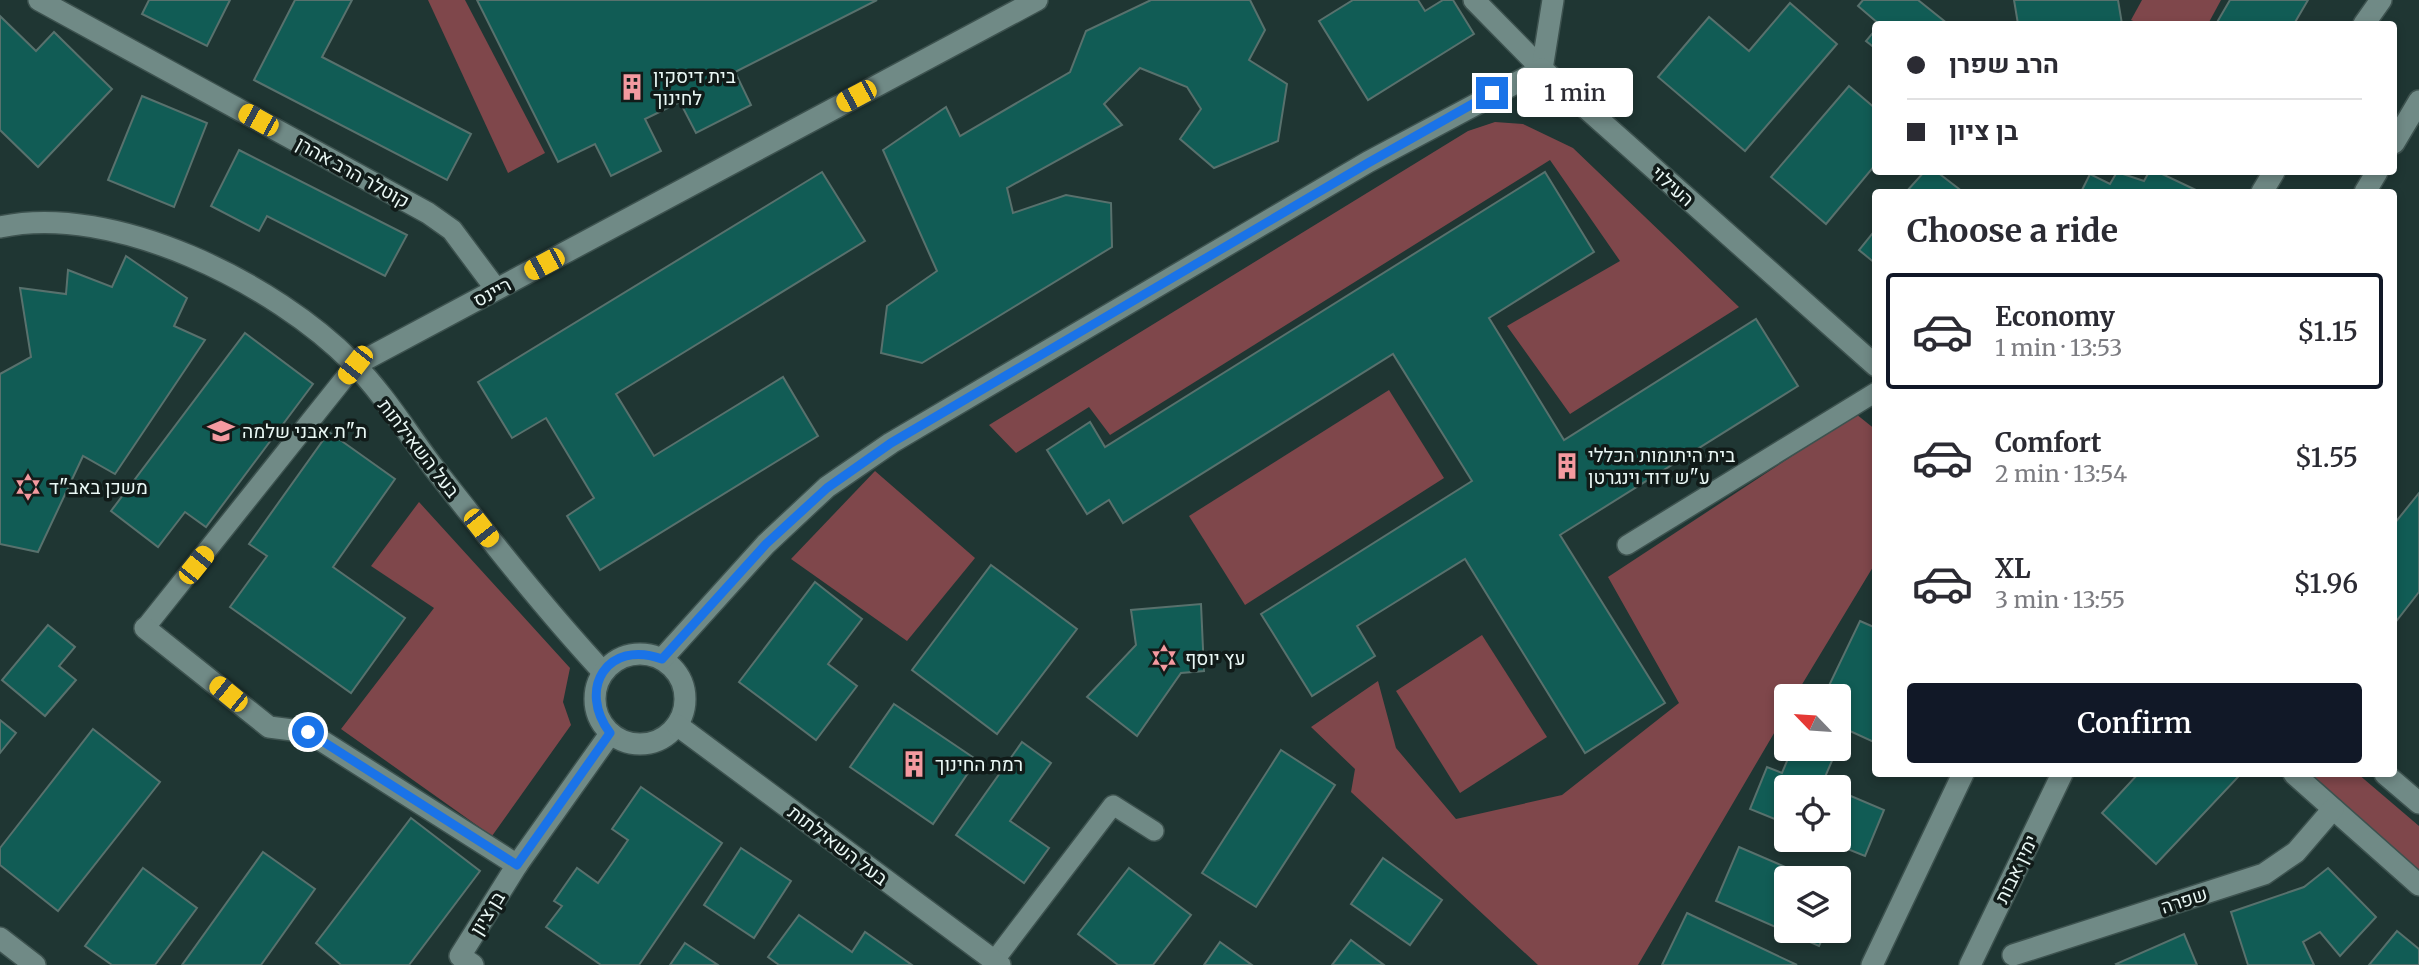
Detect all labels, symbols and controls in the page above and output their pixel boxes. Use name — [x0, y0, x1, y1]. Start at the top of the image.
text: הרב שפרן — [1949, 47, 2059, 80]
place label: בית דיסקין לחינוך — [653, 64, 736, 110]
callout: 1 min — [1516, 68, 1632, 118]
building icon: בית דיסקין לחינוך — [617, 72, 647, 102]
car — [833, 77, 880, 115]
route end — [1476, 77, 1508, 109]
text: 1 min — [1544, 78, 1606, 107]
car — [235, 101, 282, 139]
text: בן ציון — [1949, 114, 2018, 147]
street label: קוטלר הרב אהרן — [292, 131, 414, 213]
street label: העילוי — [1647, 161, 1699, 211]
text: Choose a ride — [1907, 211, 2118, 251]
car — [521, 245, 568, 283]
street label: ריינס — [469, 272, 515, 312]
icon: car — [1911, 300, 1974, 363]
text: Economy — [1995, 300, 2115, 333]
text: $1.15 — [2297, 315, 2358, 348]
text: 1 min · 13:53 — [1995, 333, 2122, 362]
car — [334, 342, 377, 388]
street label: בעל השאילתות — [373, 394, 465, 502]
school or university icon: ת"ת אבני שלמה — [206, 416, 236, 446]
place label: ת"ת אבני שלמה — [242, 419, 367, 443]
icon: car — [1911, 426, 1974, 489]
text: Comfort — [1995, 426, 2101, 459]
text: $1.55 — [2295, 441, 2358, 474]
place label: בית היתומות הכללי ע"ש דוד וינגרטן — [1588, 443, 1735, 489]
building icon: בית היתומות הכללי ע"ש דוד וינגרטן — [1552, 451, 1582, 481]
text: 2 min · 13:54 — [1995, 459, 2127, 488]
synagogue icon: משכן באב"ד — [13, 472, 43, 502]
place label: משכן באב"ד — [49, 475, 148, 499]
car — [460, 505, 503, 551]
car — [175, 542, 218, 588]
icon: car — [1911, 552, 1974, 615]
text: XL — [1995, 552, 2031, 585]
text: $1.96 — [2293, 567, 2358, 600]
text: 3 min · 13:55 — [1995, 585, 2125, 614]
synagogue icon: עץ יוסף — [1149, 643, 1179, 673]
place label: עץ יוסף — [1185, 646, 1245, 670]
car — [206, 673, 251, 715]
button: Confirm — [1907, 683, 2362, 763]
north arrow — [1774, 684, 1852, 761]
map controls — [1774, 684, 1851, 943]
route start — [292, 716, 324, 748]
building icon: רמת החינוך — [899, 749, 929, 779]
place label: רמת החינוך — [935, 752, 1023, 776]
button: locate — [1774, 775, 1851, 852]
street label: בעל השאילתות — [783, 800, 893, 890]
street label: ימין אבות — [1989, 831, 2043, 907]
button: layers — [1774, 866, 1851, 943]
street label: שפרה — [2158, 881, 2210, 919]
street label: בן ציון — [464, 887, 510, 939]

